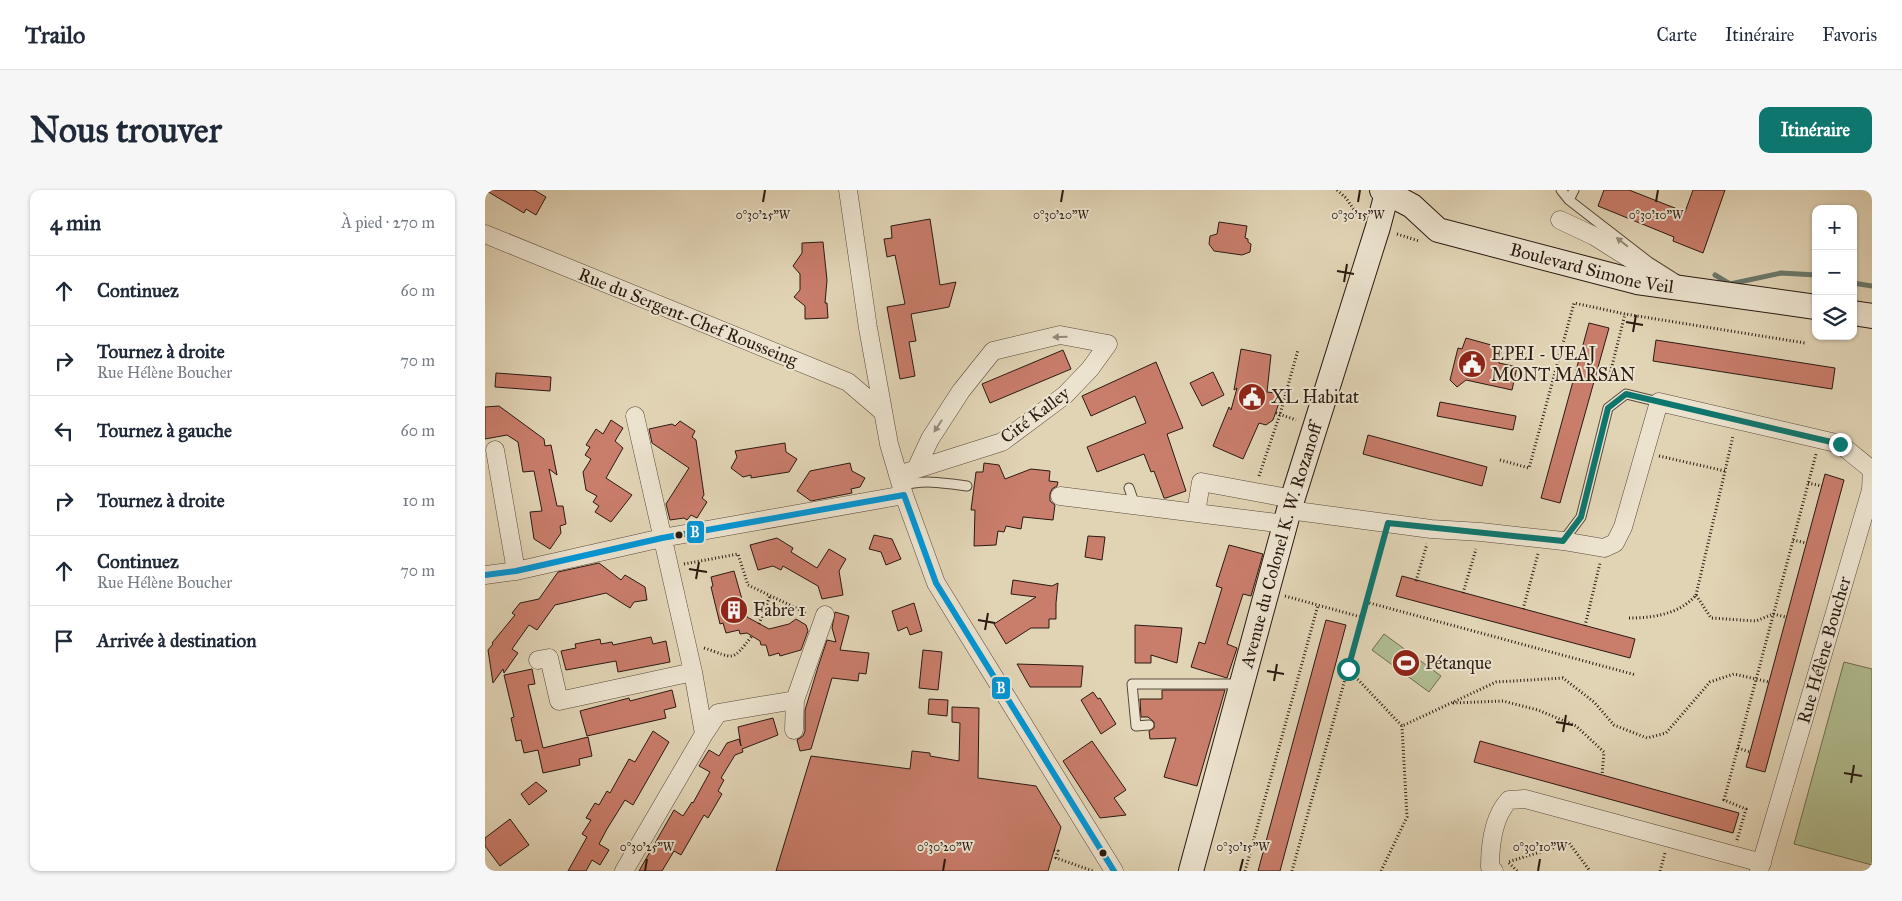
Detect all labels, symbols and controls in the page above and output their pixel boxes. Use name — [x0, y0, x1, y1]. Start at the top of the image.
text: Trailo — [25, 20, 85, 50]
text: Carte — [1657, 24, 1697, 46]
text: Itinéraire — [1725, 24, 1794, 46]
text: Favoris — [1822, 24, 1877, 46]
button: Itinéraire — [1759, 107, 1872, 153]
text: Nous trouver — [30, 109, 222, 152]
map controls — [1812, 205, 1857, 340]
button: + — [1812, 205, 1857, 250]
text: 0°30'25"W — [736, 208, 791, 222]
text: 0°30'20"W — [1033, 208, 1090, 222]
text: 0°30'15"W — [1331, 208, 1385, 222]
text: 0°30'10"W — [1629, 208, 1684, 222]
text: 4 min — [50, 210, 101, 236]
text: À pied · 270 m — [341, 213, 435, 232]
one-way arrow — [1616, 237, 1629, 247]
street label: Boulevard Simone Veil — [1507, 238, 1675, 298]
button: − — [1812, 250, 1857, 295]
street label: Rue du Sergent-Chef Rousseing — [575, 263, 801, 372]
icon: ahead — [50, 277, 78, 305]
text: Continuez — [97, 279, 179, 302]
text: 60 m — [401, 281, 435, 300]
button: layers — [1812, 295, 1857, 340]
one-way arrow — [1052, 333, 1068, 341]
text: Tournez à droite — [97, 340, 225, 363]
place label: EPEI - UEAJ MONT MARSAN — [1491, 343, 1635, 386]
icon: right — [50, 347, 78, 375]
public building icon: EPEI - UEAJ MONT MARSAN — [1457, 349, 1487, 379]
text: 70 m — [400, 351, 435, 370]
text: Rue Hélène Boucher — [97, 363, 232, 382]
street label: Cité Kalley — [996, 382, 1074, 448]
public building icon: XL Habitat — [1237, 382, 1267, 412]
place label: XL Habitat — [1271, 386, 1360, 408]
icon: left — [50, 417, 78, 445]
street label: Avenue du Colonel K. W. Rozanoff — [1235, 417, 1328, 671]
text: Tournez à gauche — [97, 419, 232, 442]
one-way arrow — [933, 420, 943, 433]
text: 60 m — [401, 421, 435, 440]
route end — [1829, 433, 1852, 456]
icon: right — [50, 487, 78, 515]
text: Tournez à droite — [97, 489, 225, 512]
text: 10 m — [403, 491, 435, 510]
line badge: B — [686, 520, 705, 544]
text: B — [690, 524, 700, 541]
unlabelled marker — [674, 530, 684, 540]
text: Continuez — [97, 550, 179, 573]
icon: ahead — [50, 557, 78, 585]
text: 70 m — [400, 561, 435, 580]
text: Rue Hélène Boucher — [97, 573, 232, 592]
street label: Rue Hélène Boucher — [1792, 574, 1856, 726]
building icon: Fabre 1 — [719, 595, 749, 625]
place label: Fabre 1 — [753, 599, 806, 621]
icon: arrive — [50, 627, 78, 655]
text: Arrivée à destination — [97, 629, 256, 652]
sports icon: Pétanque — [1391, 648, 1421, 678]
place label: Pétanque — [1425, 652, 1492, 675]
route start — [1337, 658, 1360, 681]
line badge: B — [991, 676, 1011, 700]
text: B — [996, 680, 1006, 697]
text: 0°30'25"W — [620, 840, 675, 854]
text: 0°30'20"W — [917, 840, 974, 854]
text: 0°30'15"W — [1216, 840, 1270, 854]
text: 0°30'10"W — [1513, 840, 1568, 854]
unlabelled marker — [1098, 848, 1108, 858]

